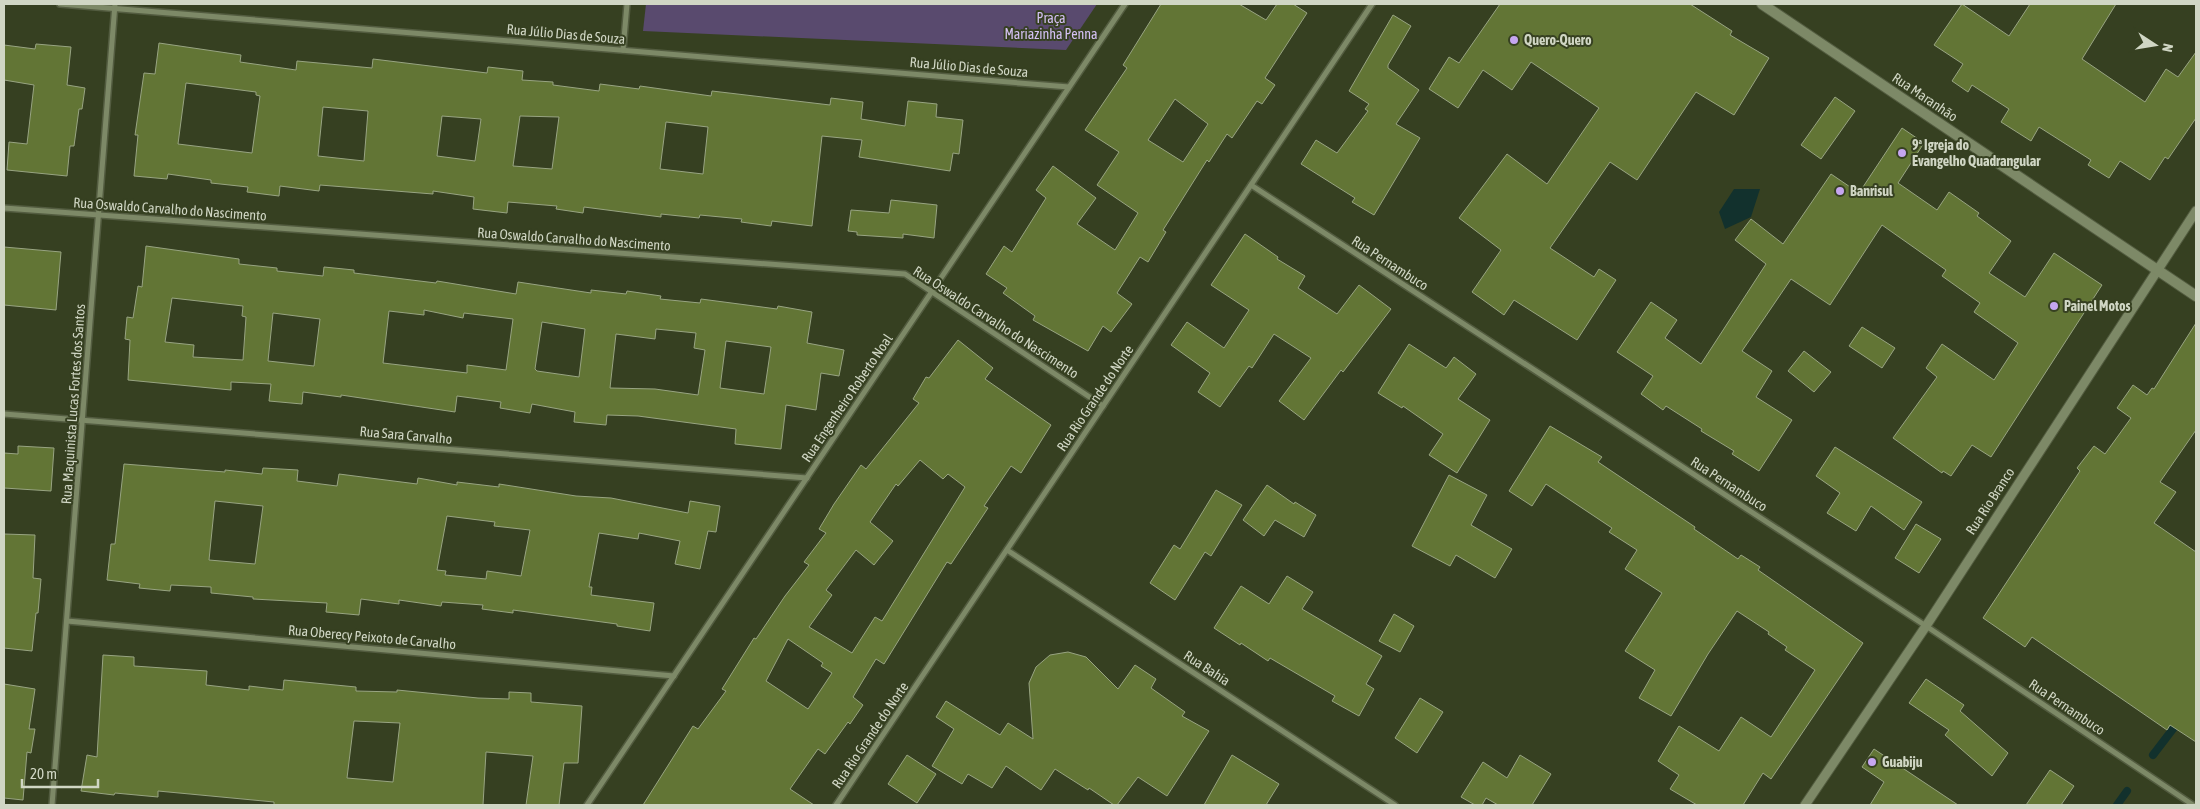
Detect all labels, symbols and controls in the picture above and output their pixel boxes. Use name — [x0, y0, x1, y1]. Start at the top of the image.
park label: Praça Mariazinha Penna — [1004, 10, 1098, 42]
north arrow — [2130, 20, 2180, 70]
street label: Rua Júlio Dias de Souza — [506, 21, 626, 47]
place label: Quero-Quero — [1524, 32, 1592, 48]
marker: Quero-Quero — [1508, 34, 1520, 46]
text: N — [2159, 42, 2176, 53]
street label: Rua Júlio Dias de Souza — [909, 54, 1029, 80]
street label: Rua Maranhão — [1889, 69, 1961, 125]
place label: 9ª Igreja do Evangelho Quadrangular — [1912, 137, 2041, 169]
marker: 9ª Igreja do Evangelho Quadrangular — [1896, 147, 1908, 159]
place label: Banrisul — [1850, 183, 1893, 199]
marker: Banrisul — [1834, 185, 1846, 197]
street label: Rua Oswaldo Carvalho do Nascimento — [73, 194, 267, 224]
street label: Rua Oswaldo Carvalho do Nascimento — [477, 224, 671, 254]
street label: Rua Pernambuco — [1349, 232, 1431, 294]
street label: Rua Oswaldo Carvalho do Nascimento — [910, 263, 1082, 381]
place label: Painel Motos — [2064, 298, 2131, 314]
marker: Painel Motos — [2048, 300, 2060, 312]
street label: Rua Maquinista Lucas Fortes dos Santos — [58, 303, 88, 505]
street label: Rua Engenheiro Roberto Noal — [798, 331, 896, 465]
street label: Rua Rio Grande do Norte — [1054, 342, 1136, 454]
street label: Rua Sara Carvalho — [359, 423, 453, 447]
street label: Rua Pernambuco — [1688, 453, 1770, 515]
street label: Rua Rio Branco — [1962, 465, 2018, 537]
street label: Rua Oberecy Peixoto de Carvalho — [287, 622, 457, 652]
street label: Rua Bahia — [1181, 647, 1233, 689]
street label: Rua Pernambuco — [2026, 676, 2108, 738]
street label: Rua Rio Grande do Norte — [829, 679, 911, 791]
place label: Guabiju — [1882, 754, 1923, 770]
scale bar — [22, 756, 99, 788]
marker: Guabiju — [1866, 756, 1878, 768]
text: 20 m — [30, 765, 57, 782]

